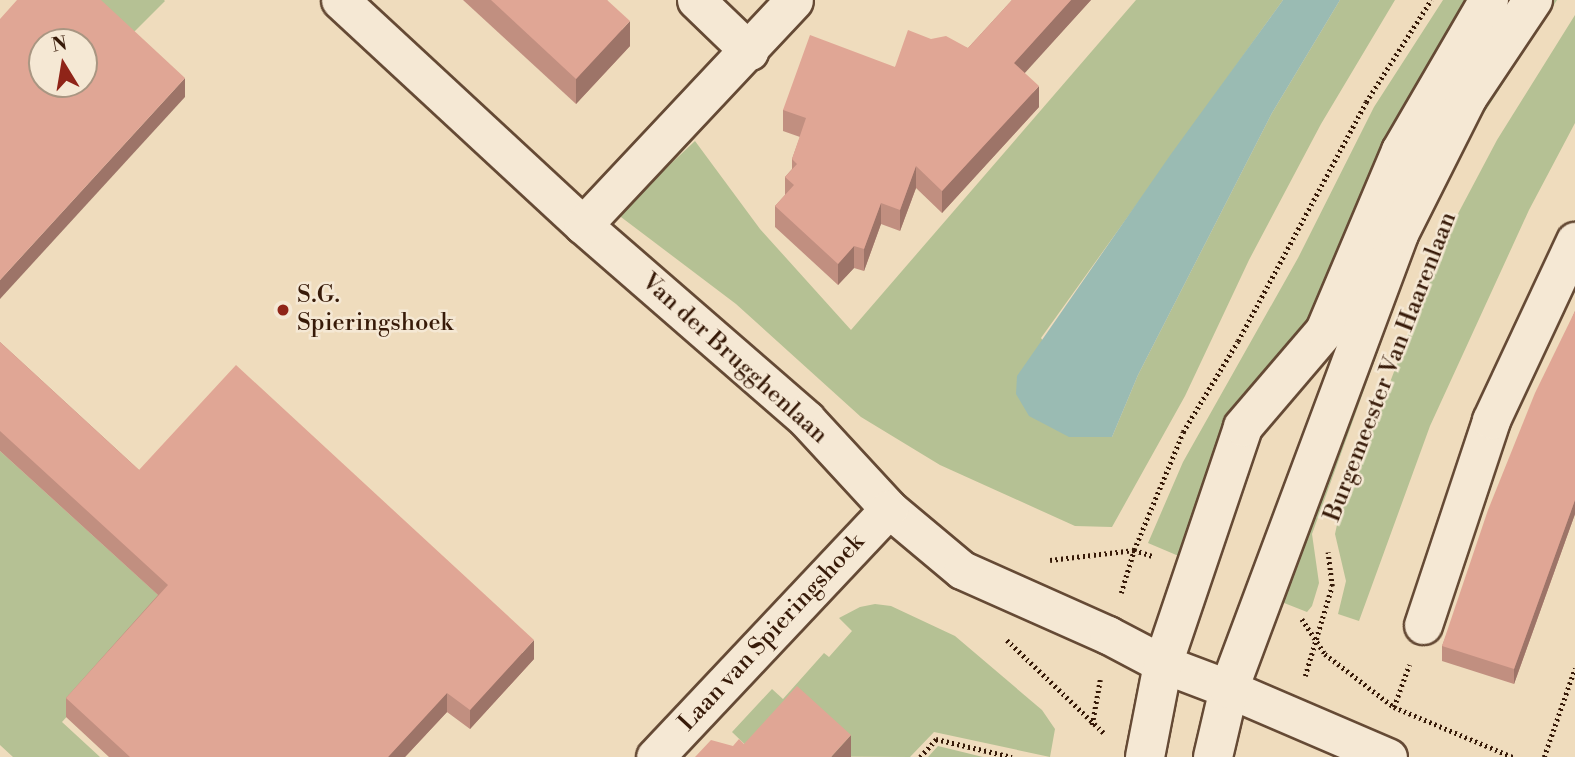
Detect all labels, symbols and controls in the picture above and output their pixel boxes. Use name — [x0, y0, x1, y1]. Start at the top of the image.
north arrow — [28, 28, 98, 98]
text: N — [50, 31, 69, 58]
street label: Burgemeester Van Haarenlaan — [1319, 208, 1463, 526]
street label: Van der Brugghenlaan — [635, 268, 833, 450]
place label: S.G. Spieringshoek — [297, 282, 453, 338]
marker: S.G. Spieringshoek — [275, 302, 291, 318]
street label: Laan van Spieringshoek — [673, 529, 871, 737]

